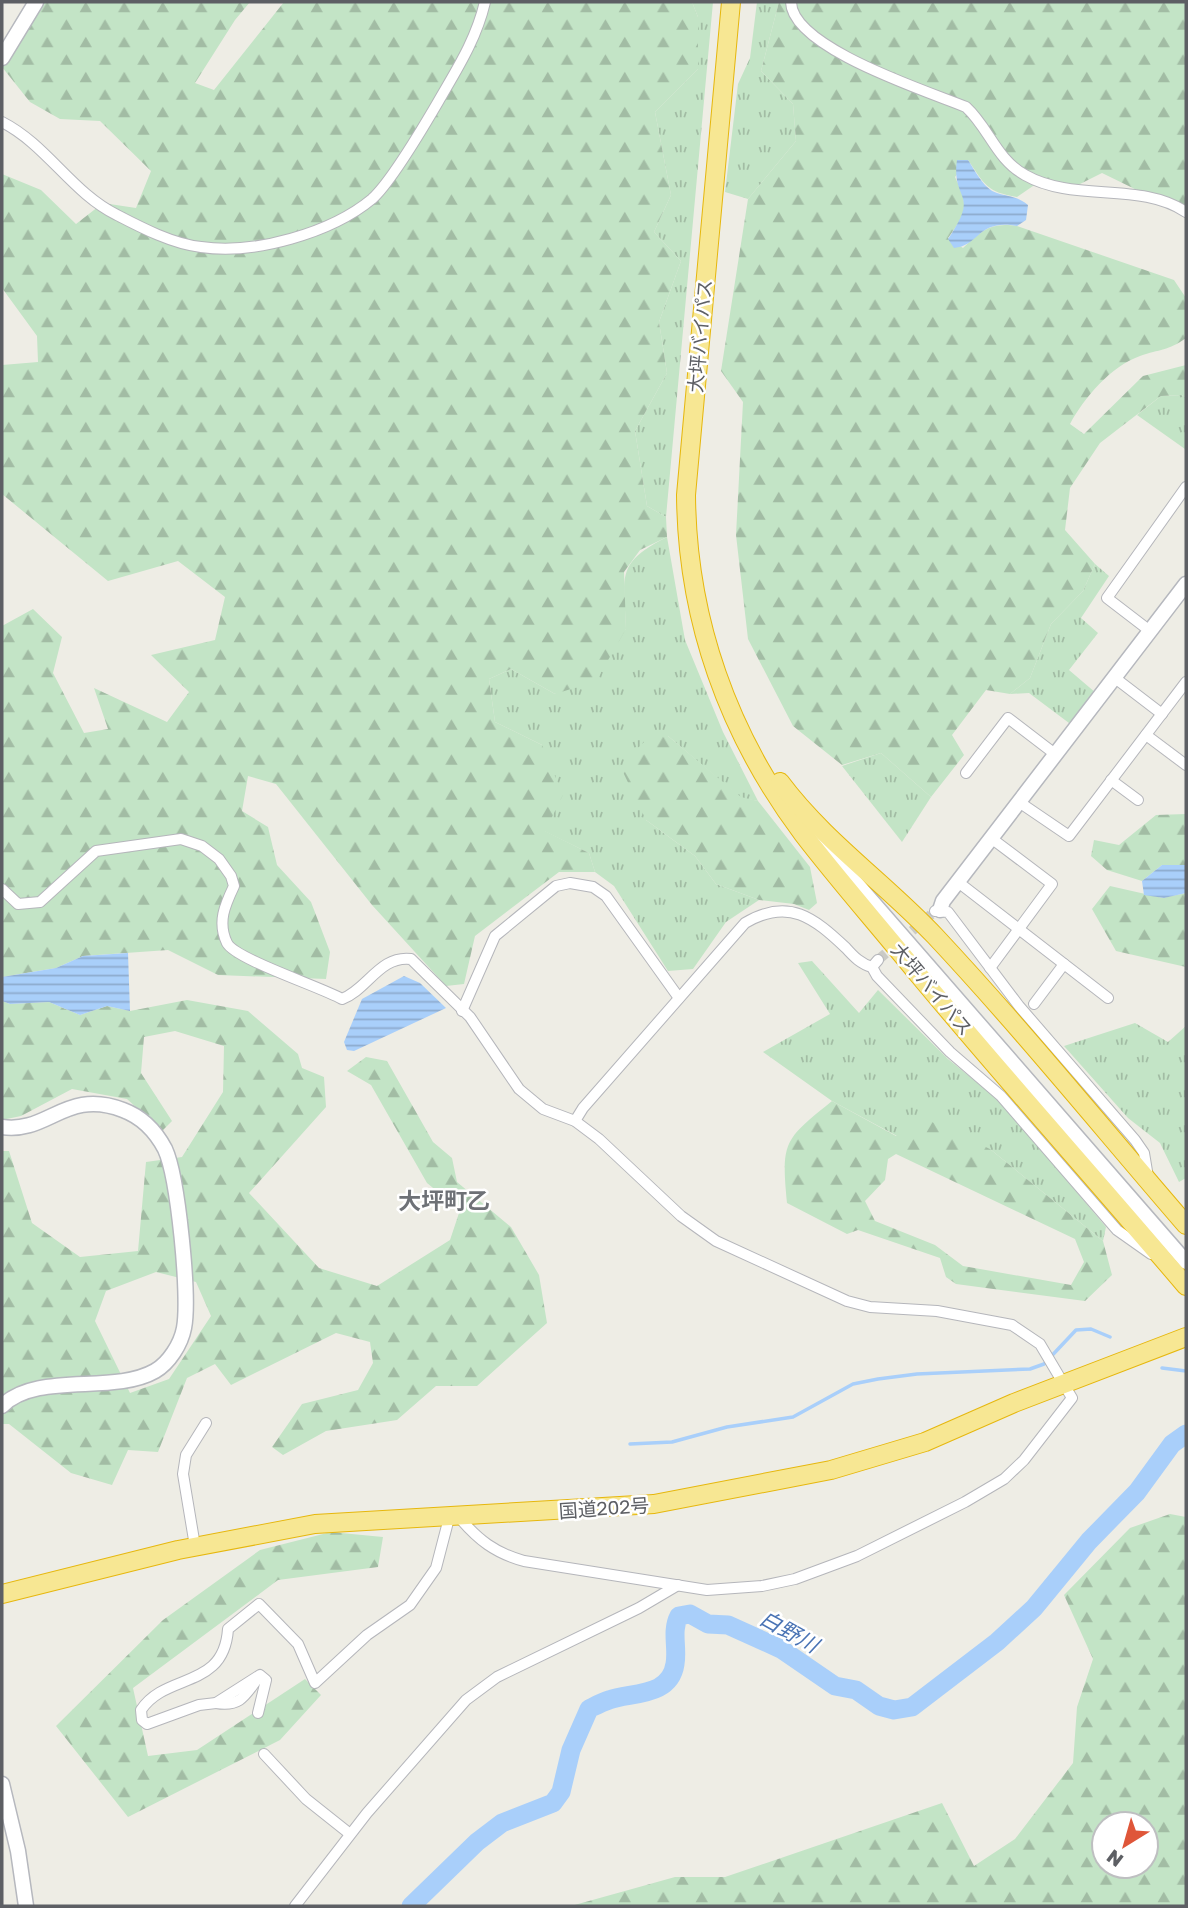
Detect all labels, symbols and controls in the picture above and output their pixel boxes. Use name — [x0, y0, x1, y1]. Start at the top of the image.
street label: 大坪バイパス — [683, 278, 716, 394]
street label: 大坪バイパス — [887, 938, 978, 1040]
district label: 大坪町乙 — [398, 1186, 490, 1214]
street label: 国道202号 — [558, 1493, 650, 1522]
water label: 白野川 — [756, 1604, 825, 1659]
north arrow — [1090, 1810, 1160, 1880]
text: N — [1102, 1845, 1127, 1873]

